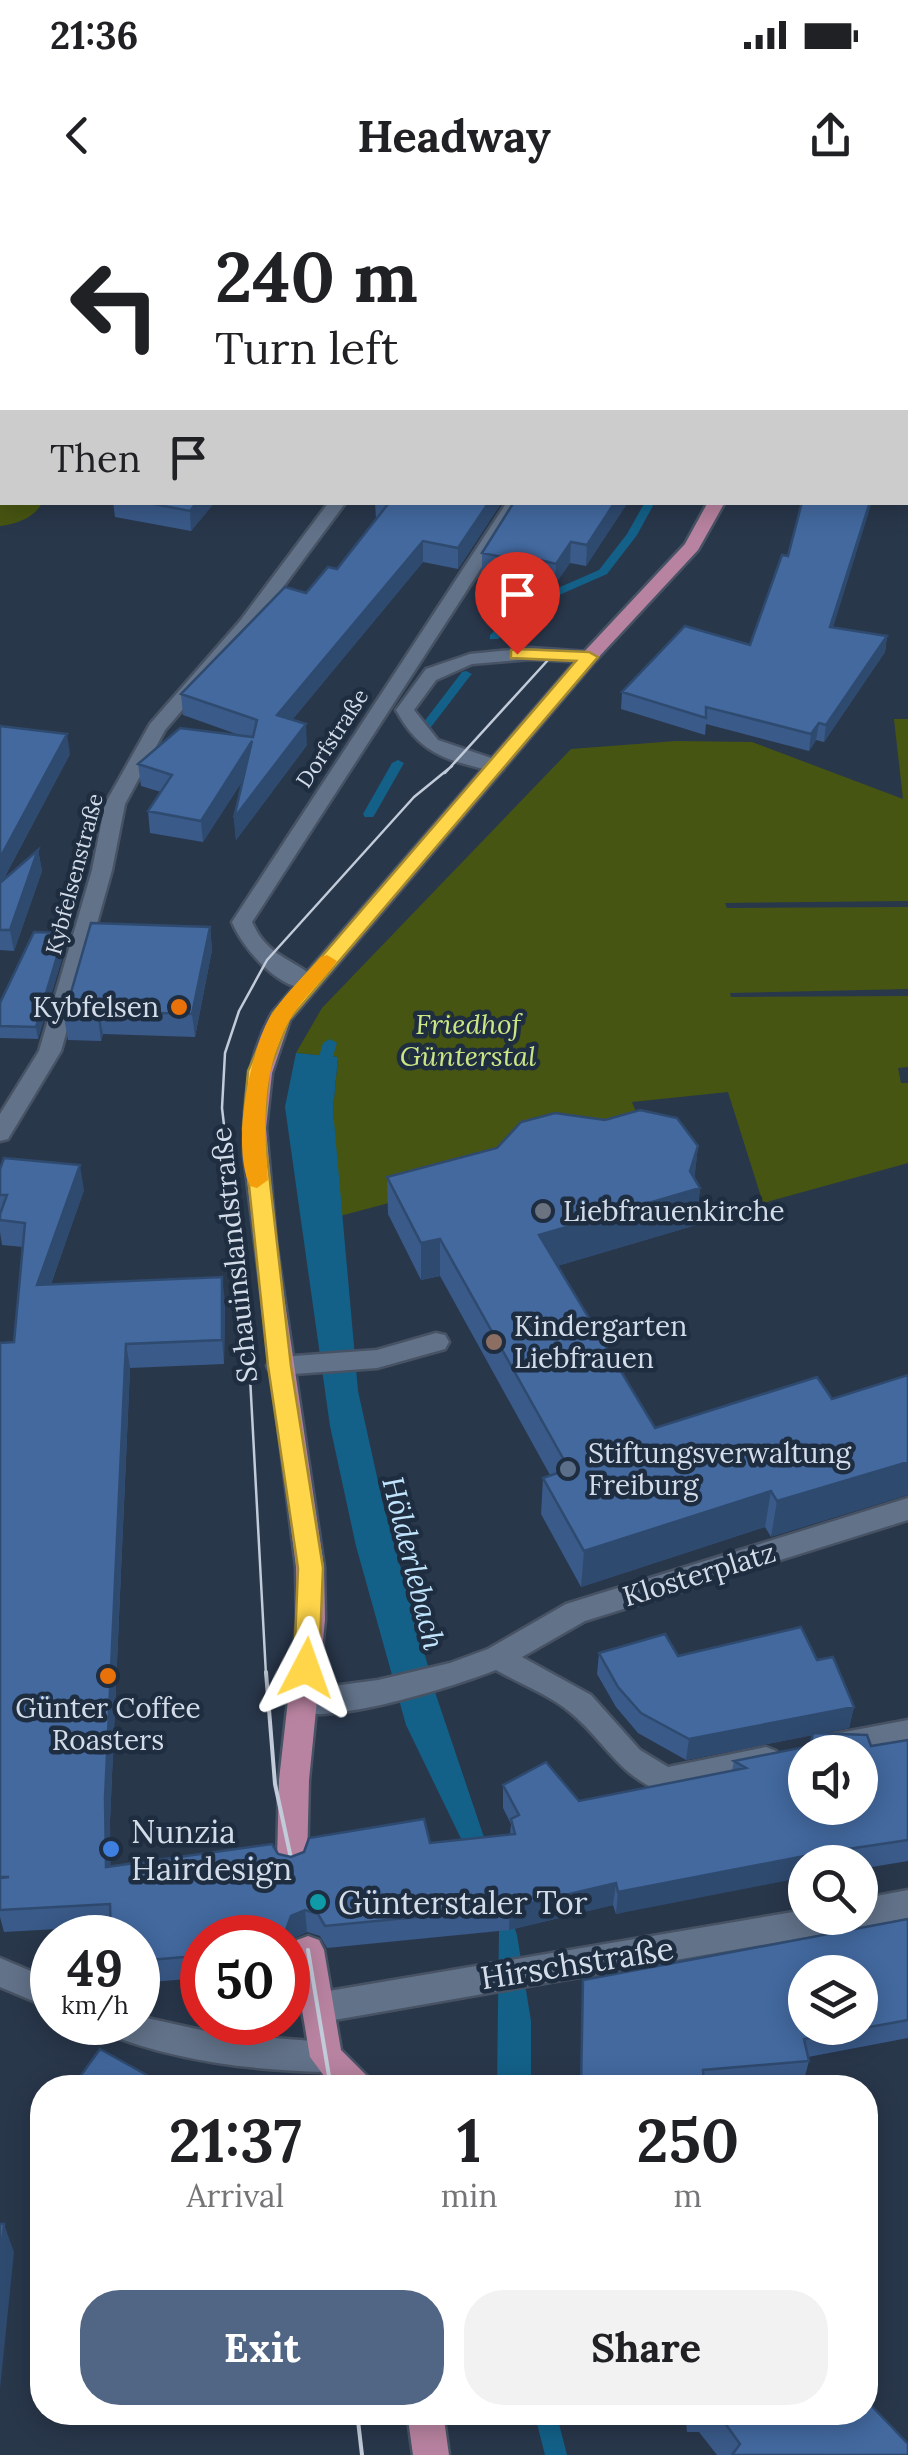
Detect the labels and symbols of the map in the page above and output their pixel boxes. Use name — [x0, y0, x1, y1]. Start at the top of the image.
pin — [475, 552, 560, 655]
street label: Dorfstraße — [290, 683, 374, 793]
street label: Kybfelsenstraße — [39, 790, 109, 958]
place label: Kybfelsen — [33, 989, 159, 1025]
marker: Kybfelsen — [168, 996, 190, 1018]
park label: Friedhof Günterstal — [400, 1006, 536, 1074]
street label: Schauinslandstraße — [203, 1126, 265, 1384]
place label: Liebfrauenkirche — [563, 1193, 785, 1229]
marker: Liebfrauenkirche — [532, 1200, 554, 1222]
place label: Kindergarten Liebfrauen — [514, 1308, 687, 1376]
marker: Kindergarten Liebfrauen — [483, 1331, 505, 1353]
place label: Stiftungsverwaltung Freiburg — [588, 1435, 852, 1503]
marker: Stiftungsverwaltung Freiburg — [557, 1458, 579, 1480]
water label: Hölderlebach — [374, 1472, 454, 1654]
street label: Klosterplatz — [618, 1534, 780, 1614]
position arrow — [254, 1616, 358, 1720]
marker: Günter Coffee Roasters — [97, 1665, 119, 1687]
place label: Günter Coffee Roasters — [15, 1690, 201, 1758]
place label: Nunzia Hairdesign — [131, 1811, 292, 1889]
marker: Nunzia Hairdesign — [100, 1838, 122, 1860]
place label: Günterstaler Tor — [338, 1882, 588, 1923]
marker: Günterstaler Tor — [307, 1891, 329, 1913]
speed limit sign: 50 — [180, 1915, 310, 2045]
street label: Hirschstraße — [477, 1927, 677, 1999]

